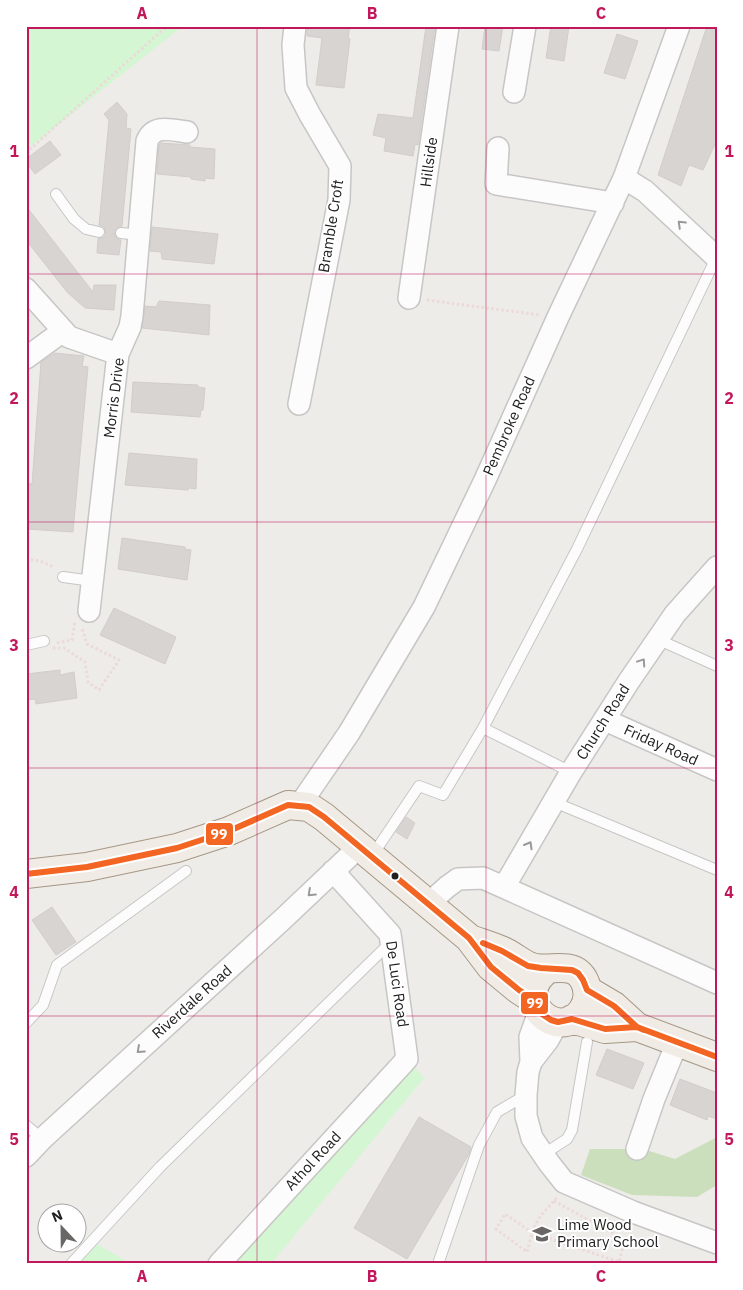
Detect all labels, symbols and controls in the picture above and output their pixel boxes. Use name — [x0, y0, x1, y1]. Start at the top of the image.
text: A — [137, 3, 148, 23]
text: B — [367, 3, 378, 23]
text: C — [596, 3, 606, 23]
street label: Hillside — [416, 136, 441, 188]
text: 1 — [9, 141, 19, 161]
text: 1 — [724, 141, 734, 161]
street label: Bramble Croft — [314, 178, 347, 274]
one-way arrow — [678, 221, 687, 230]
street label: Morris Drive — [99, 357, 128, 439]
street label: Pembroke Road — [478, 373, 539, 478]
text: 2 — [9, 388, 19, 408]
text: 2 — [724, 388, 734, 408]
text: 3 — [9, 635, 19, 655]
text: 3 — [724, 635, 734, 655]
one-way arrow — [636, 658, 645, 668]
street label: Church Road — [572, 680, 633, 763]
street label: Friday Road — [621, 720, 701, 769]
line badge: 99 — [205, 822, 234, 846]
text: 99 — [211, 825, 227, 843]
one-way arrow — [522, 841, 532, 850]
unlabelled marker — [390, 871, 400, 881]
text: 4 — [9, 882, 19, 902]
text: 4 — [724, 882, 734, 902]
one-way arrow — [307, 887, 316, 896]
street label: De Luci Road — [382, 940, 413, 1028]
street label: Riverdale Road — [148, 961, 236, 1043]
line badge: 99 — [520, 991, 549, 1015]
text: 99 — [527, 994, 543, 1012]
one-way arrow — [136, 1044, 145, 1053]
street label: Athol Road — [281, 1127, 345, 1194]
text: 5 — [9, 1129, 19, 1149]
text: 5 — [724, 1129, 734, 1149]
north arrow — [38, 1202, 88, 1252]
text: N — [49, 1206, 65, 1226]
place label: Lime Wood Primary School — [557, 1215, 659, 1251]
school or university icon: Lime Wood Primary School — [531, 1223, 553, 1245]
text: A — [137, 1266, 148, 1286]
text: B — [367, 1266, 378, 1286]
text: C — [596, 1266, 606, 1286]

